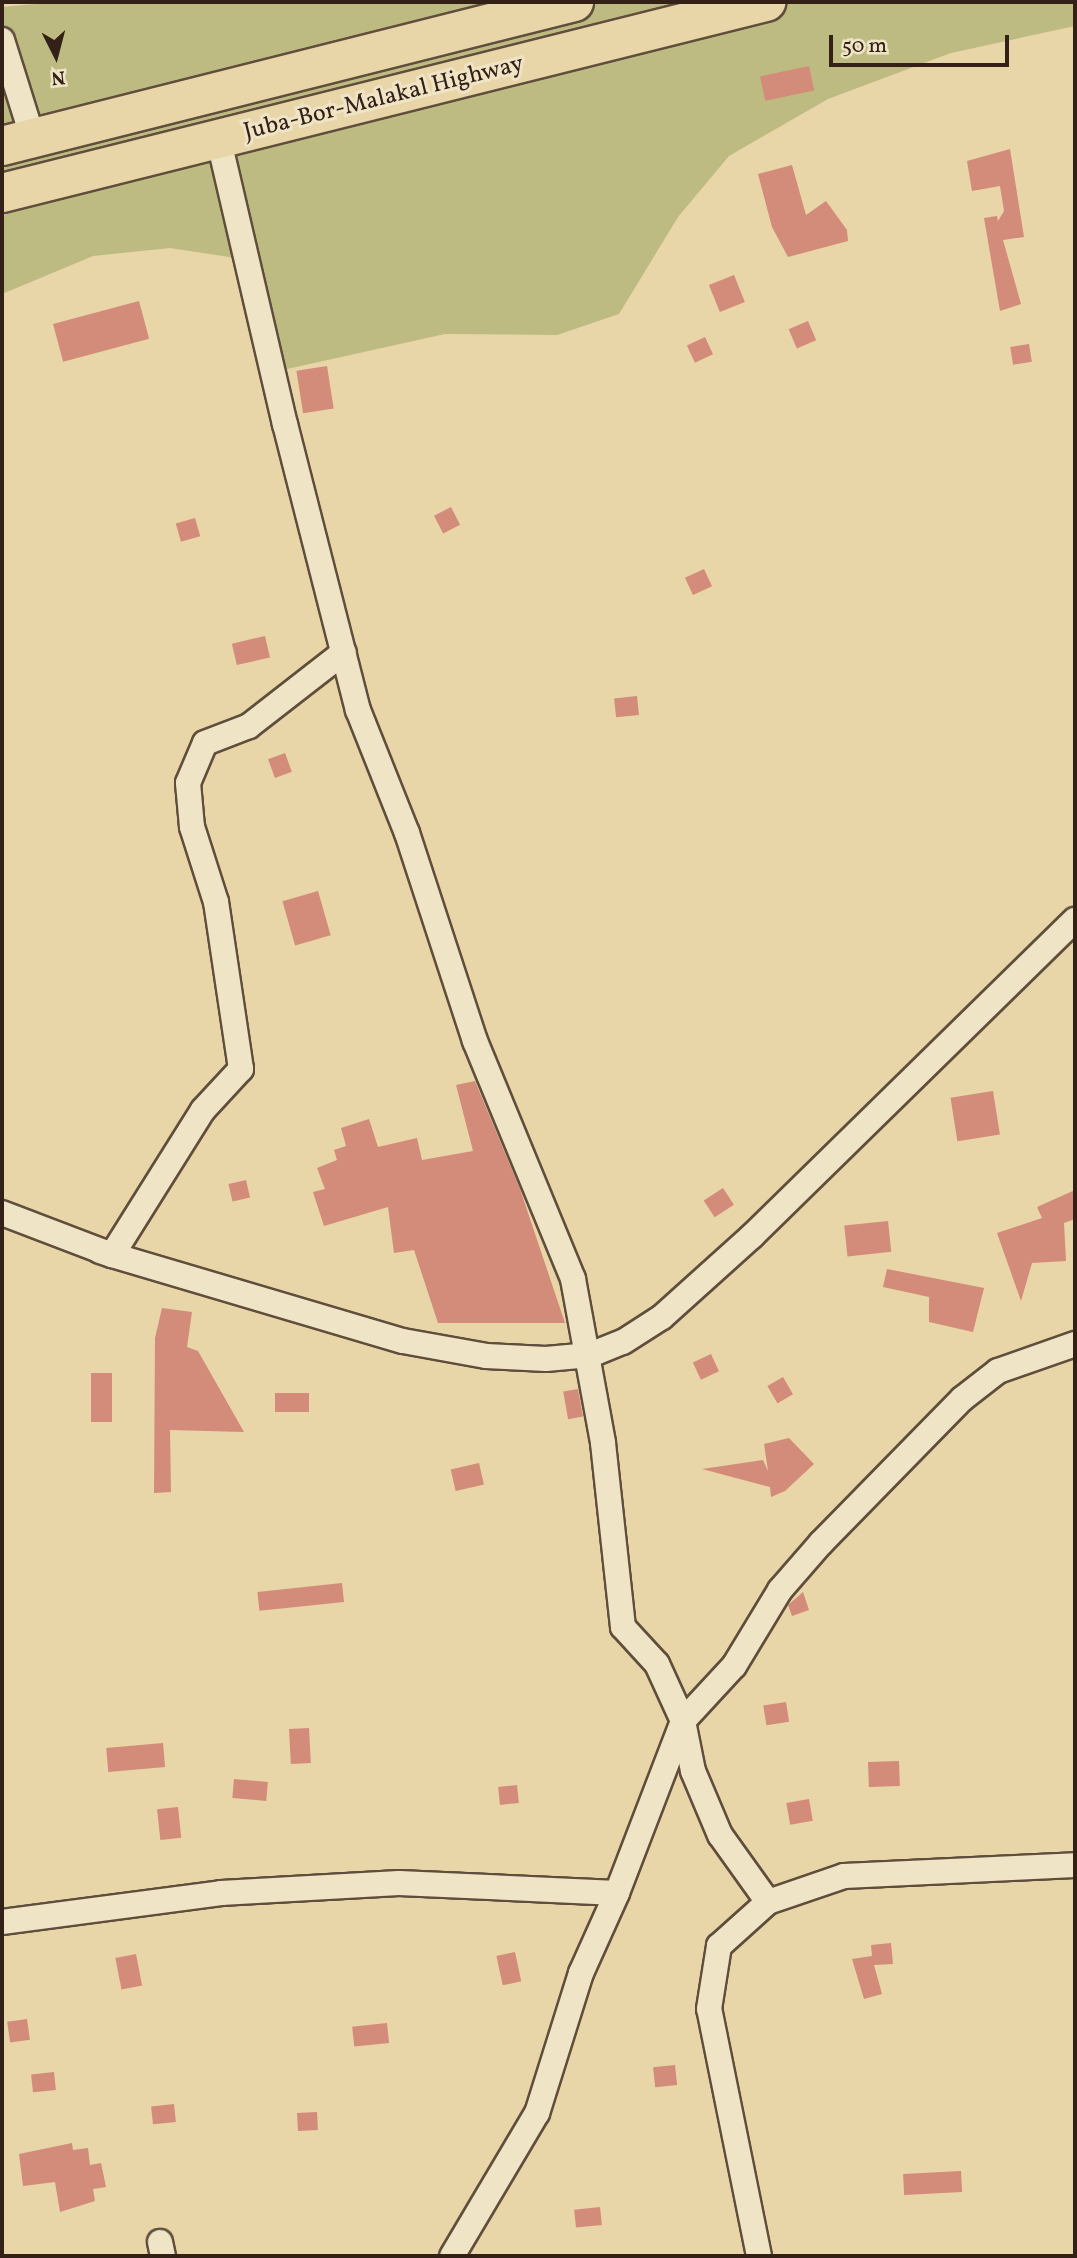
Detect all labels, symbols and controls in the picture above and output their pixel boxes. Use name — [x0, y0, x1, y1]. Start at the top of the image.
north arrow — [21, 21, 91, 91]
scale bar — [832, 21, 1012, 65]
text: 50 m — [842, 32, 887, 61]
street label: Juba-Bor-Malakal Highway — [241, 50, 527, 148]
text: N — [50, 63, 66, 91]

